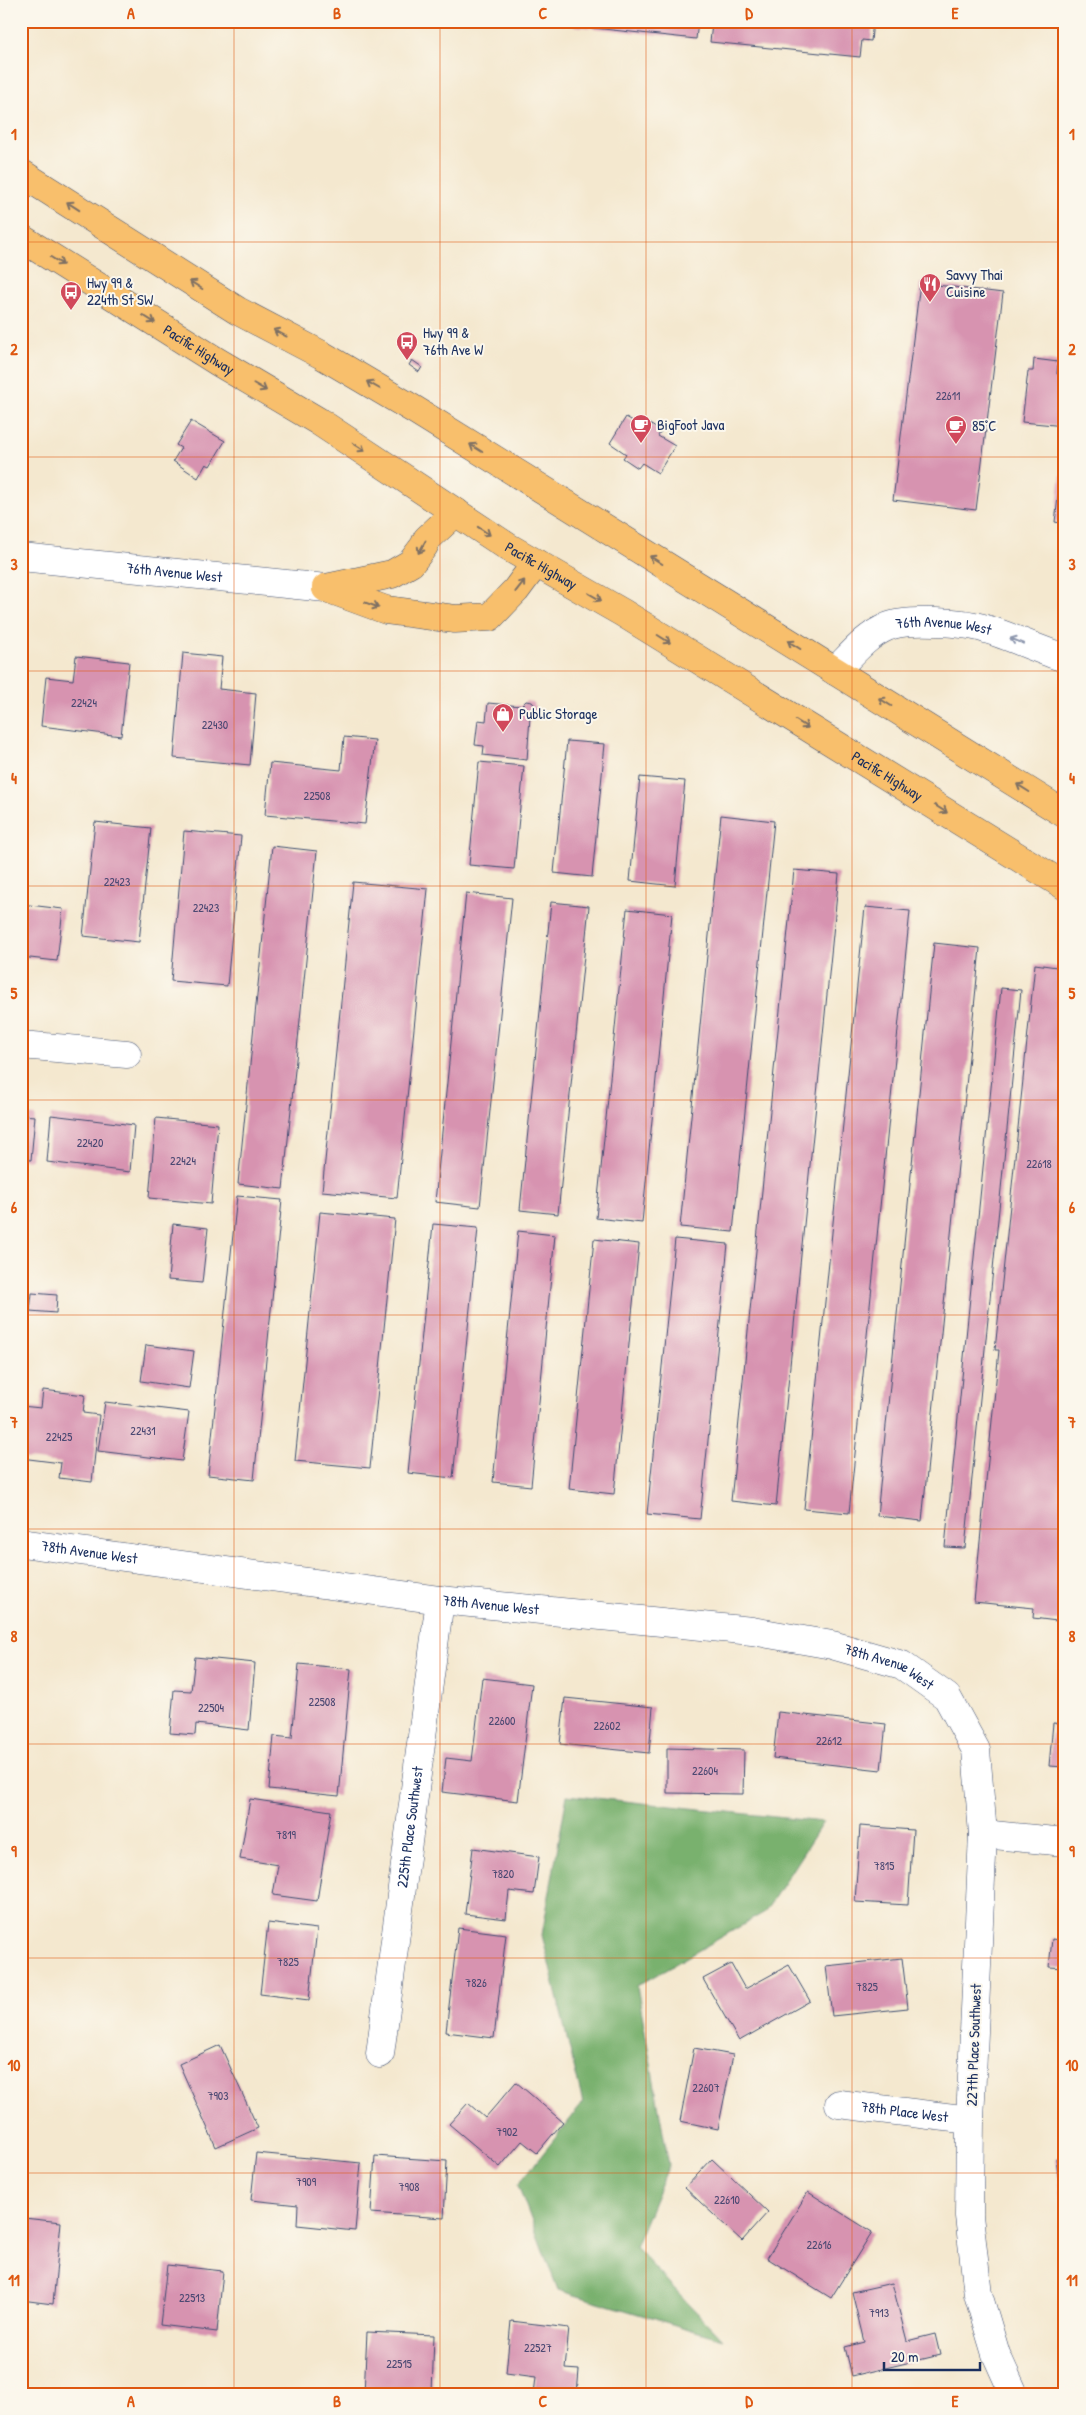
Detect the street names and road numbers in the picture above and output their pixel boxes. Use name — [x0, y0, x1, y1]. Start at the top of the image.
street label: Pacific Highway — [159, 319, 239, 379]
street label: Pacific Highway — [501, 536, 581, 595]
street label: 76th Avenue West — [125, 557, 224, 587]
street label: 76th Avenue West — [894, 611, 995, 640]
street label: Pacific Highway — [848, 746, 927, 806]
street label: 78th Avenue West — [40, 1535, 140, 1569]
street label: 78th Avenue West — [442, 1589, 541, 1620]
street label: 78th Avenue West — [842, 1638, 939, 1695]
street label: 225th Place Southwest — [391, 1764, 428, 1889]
street label: 227th Place Southwest — [961, 1982, 986, 2107]
street label: 78th Place West — [860, 2096, 950, 2127]

